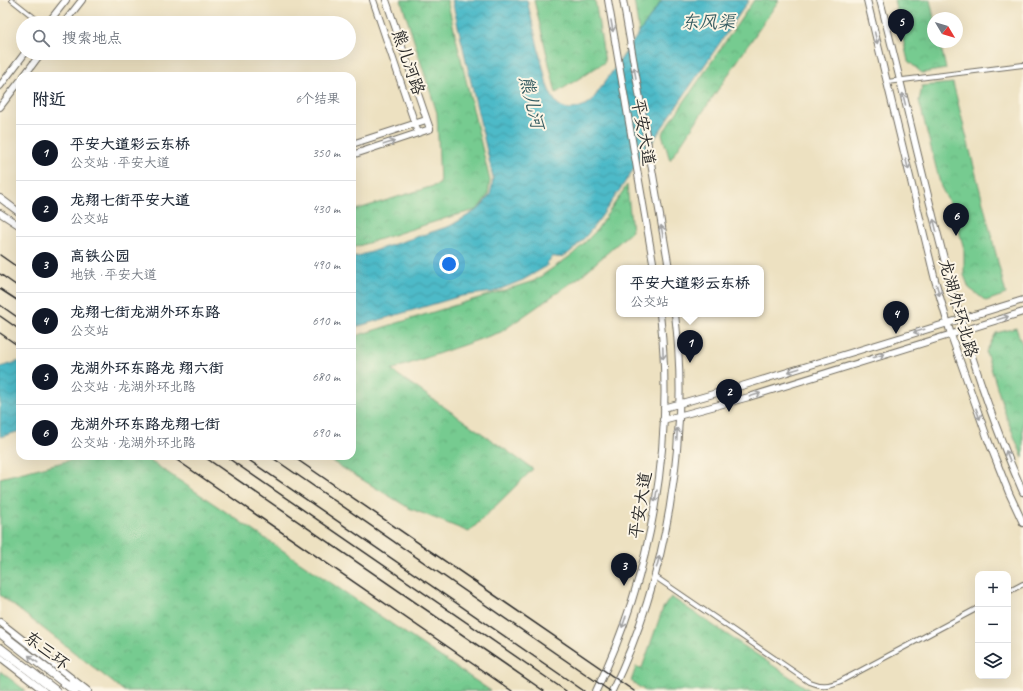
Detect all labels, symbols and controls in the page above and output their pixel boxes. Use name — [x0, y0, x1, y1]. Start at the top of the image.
pin: 5 — [888, 9, 914, 42]
water label: 东风渠 — [681, 11, 737, 33]
north arrow — [927, 12, 963, 48]
search box — [16, 16, 356, 60]
one-way arrow — [608, 19, 616, 32]
icon: search — [30, 27, 52, 49]
street label: 熊儿河路 — [388, 27, 430, 98]
text: 搜索地点 — [62, 29, 122, 48]
one-way arrow — [873, 31, 880, 44]
one-way arrow — [631, 67, 639, 80]
water label: 熊儿河 — [515, 73, 550, 134]
text: 附近 — [32, 89, 66, 110]
text: 6个结果 — [295, 91, 340, 107]
one-way arrow — [900, 93, 908, 106]
street label: 平安大道 — [627, 97, 660, 167]
text: 平安大道彩云东桥 — [70, 135, 190, 154]
one-way arrow — [383, 138, 395, 146]
text: 1 — [42, 145, 48, 161]
text: 350 m — [312, 145, 340, 161]
text: 公交站 · 平安大道 — [70, 155, 170, 171]
one-way arrow — [904, 157, 911, 170]
text: 龙翔七街平安大道 — [70, 191, 190, 210]
text: 2 — [42, 201, 48, 217]
text: 430 m — [312, 201, 340, 217]
pin: 6 — [943, 203, 969, 236]
text: 公交站 — [70, 211, 109, 227]
one-way arrow — [931, 219, 939, 232]
one-way arrow — [658, 225, 666, 238]
text: 高铁公园 — [70, 247, 130, 266]
your location — [439, 254, 459, 274]
street label: 龙湖外环北路 — [934, 256, 983, 360]
text: 3 — [42, 257, 48, 273]
text: 490 m — [312, 257, 340, 273]
popup — [616, 265, 764, 317]
text: 地铁 · 平安大道 — [70, 267, 157, 283]
text: 平安大道彩云东桥 — [630, 274, 750, 293]
one-way arrow — [935, 284, 942, 297]
text: 公交站 — [630, 294, 669, 310]
pin: 4 — [883, 301, 909, 334]
text: 龙翔七街龙湖外环东路 — [70, 303, 220, 322]
text: 4 — [42, 313, 48, 329]
text: 610 m — [312, 313, 340, 329]
one-way arrow — [996, 314, 1009, 321]
text: 公交站 — [70, 323, 109, 339]
one-way arrow — [912, 328, 925, 335]
pin: 1 — [677, 330, 703, 363]
one-way arrow — [659, 346, 667, 359]
one-way arrow — [872, 352, 885, 359]
text: 龙湖外环东路龙 翔六街 — [70, 359, 224, 378]
one-way arrow — [789, 366, 801, 374]
text: 5 — [42, 369, 48, 385]
text: 680 m — [312, 369, 340, 385]
text: 公交站 · 龙湖外环北路 — [70, 379, 196, 395]
pin: 2 — [716, 379, 742, 412]
one-way arrow — [748, 390, 760, 398]
one-way arrow — [975, 407, 983, 419]
text: 龙湖外环东路龙翔七街 — [70, 415, 220, 434]
text: 6 — [42, 425, 48, 441]
text: 690 m — [312, 425, 340, 441]
one-way arrow — [674, 428, 681, 441]
text: 公交站 · 龙湖外环北路 — [70, 435, 196, 451]
one-way arrow — [1004, 450, 1012, 462]
street label: 平安大道 — [625, 470, 656, 540]
one-way arrow — [652, 490, 660, 503]
pin: 3 — [611, 553, 637, 586]
one-way arrow — [655, 556, 662, 569]
map controls — [975, 571, 1011, 679]
button: + — [975, 571, 1011, 607]
button: − — [975, 607, 1011, 643]
one-way arrow — [620, 616, 628, 628]
street label: 东三环 — [20, 626, 73, 674]
button: layers — [975, 643, 1011, 679]
one-way arrow — [28, 654, 39, 663]

